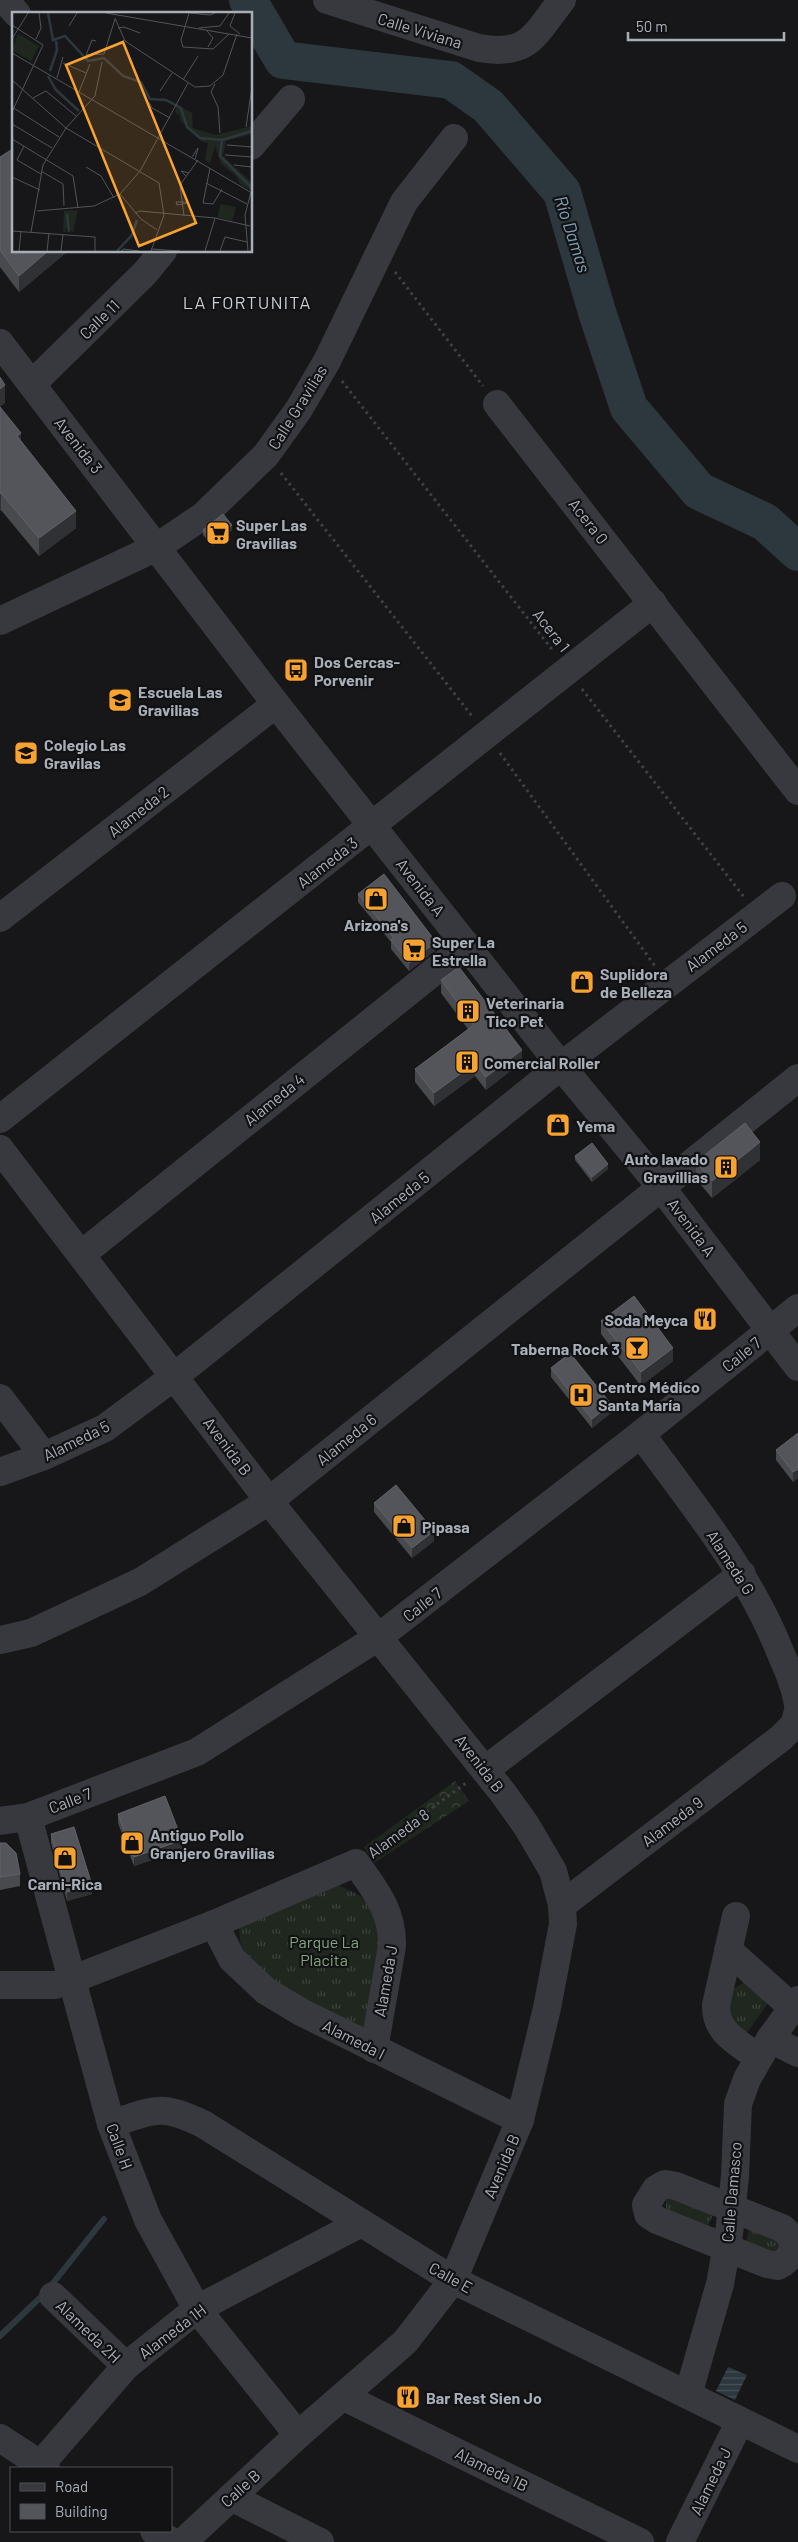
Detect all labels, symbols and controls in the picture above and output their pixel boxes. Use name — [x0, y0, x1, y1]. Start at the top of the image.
street label: Calle Viviana — [376, 8, 464, 52]
scale bar — [628, 10, 784, 42]
inset map — [12, 12, 252, 252]
text: 50 m — [636, 17, 668, 35]
water label: Río Damas — [550, 193, 596, 275]
district label: LA FORTUNITA — [183, 291, 311, 313]
street label: Calle 11 — [75, 295, 123, 343]
street label: Calle Gravilias — [264, 361, 330, 453]
street label: Avenida 3 — [51, 413, 107, 477]
street label: Acera 0 — [565, 494, 613, 548]
place label: Super Las Gravilias — [236, 515, 307, 552]
supermarket icon: Super Las Gravilias — [205, 520, 231, 546]
street label: Acera 1 — [529, 605, 575, 655]
place label: Dos Cercas- Porvenir — [314, 652, 400, 689]
bus stop icon: Dos Cercas- Porvenir — [283, 657, 309, 683]
place label: Escuela Las Gravilias — [138, 682, 223, 719]
school or university icon: Escuela Las Gravilias — [107, 687, 133, 713]
place label: Colegio Las Gravilas — [44, 735, 126, 772]
school or university icon: Colegio Las Gravilas — [13, 740, 39, 766]
street label: Alameda 2 — [104, 781, 172, 841]
street label: Alameda 3 — [293, 832, 361, 892]
street label: Avenida A — [393, 854, 449, 920]
shop icon: Arizona's — [363, 886, 389, 912]
place label: Arizona's — [344, 915, 408, 934]
street label: Alameda 5 — [682, 917, 750, 975]
place label: Super La Estrella — [432, 932, 495, 969]
supermarket icon: Super La Estrella — [401, 937, 427, 963]
place label: Suplidora de Belleza — [600, 964, 672, 1001]
shop icon: Suplidora de Belleza — [569, 969, 595, 995]
place label: Veterinaria Tico Pet — [486, 993, 564, 1030]
building icon: Veterinaria Tico Pet — [455, 998, 481, 1024]
building icon: Comercial Roller — [454, 1049, 480, 1075]
place label: Comercial Roller — [484, 1053, 600, 1072]
street label: Alameda 4 — [240, 1069, 308, 1129]
shop icon: Yema — [545, 1112, 571, 1138]
place label: Yema — [576, 1116, 615, 1135]
place label: Auto lavado Gravillias — [624, 1149, 708, 1186]
building icon: Auto lavado Gravillias — [713, 1154, 739, 1180]
street label: Alameda 5 — [365, 1167, 433, 1227]
street label: Avenida A — [664, 1194, 720, 1260]
restaurant icon: Soda Meyca — [692, 1306, 718, 1332]
place label: Soda Meyca — [605, 1310, 688, 1329]
street label: Calle 7 — [718, 1332, 765, 1375]
bar icon: Taberna Rock 3 — [624, 1335, 650, 1361]
place label: Taberna Rock 3 — [511, 1339, 620, 1358]
place label: Centro Médico Santa María — [598, 1377, 700, 1414]
hospital icon: Centro Médico Santa María — [568, 1382, 594, 1408]
street label: Alameda 6 — [312, 1409, 380, 1469]
street label: Avenida B — [200, 1413, 256, 1479]
street label: Alameda 5 — [40, 1416, 112, 1464]
shop icon: Pipasa — [391, 1513, 417, 1539]
place label: Pipasa — [422, 1517, 470, 1536]
street label: Alameda G — [703, 1526, 759, 1598]
street label: Calle 7 — [399, 1583, 446, 1625]
street label: Avenida B — [452, 1730, 508, 1796]
street label: Calle 7 — [46, 1783, 95, 1817]
street label: Alameda 9 — [638, 1792, 706, 1850]
street label: Alameda 8 — [363, 1804, 433, 1862]
place label: Antiguo Pollo Granjero Gravilias — [150, 1825, 275, 1862]
shop icon: Antiguo Pollo Granjero Gravilias — [119, 1830, 145, 1856]
shop icon: Carni-Rica — [52, 1845, 78, 1871]
place label: Carni-Rica — [28, 1874, 102, 1893]
park label: Parque La Placita — [289, 1932, 359, 1969]
street label: Alameda J — [369, 1944, 401, 2018]
street label: Alameda I — [320, 2015, 388, 2063]
street label: Calle H — [103, 2121, 137, 2171]
street label: Avenida B — [479, 2131, 523, 2201]
street label: Calle Damasco — [717, 2141, 745, 2243]
street label: Calle E — [426, 2257, 476, 2297]
street label: Alameda 2H — [53, 2296, 125, 2366]
street label: Alameda 1H — [135, 2300, 209, 2362]
restaurant icon: Bar Rest Sien Jo — [395, 2384, 421, 2410]
place label: Bar Rest Sien Jo — [426, 2388, 542, 2407]
street label: Alameda 1B — [452, 2443, 532, 2495]
street label: Alameda J — [686, 2444, 734, 2518]
street label: Calle B — [216, 2465, 264, 2511]
legend — [10, 2467, 172, 2532]
text: Road — [55, 2477, 88, 2495]
text: Building — [55, 2502, 108, 2520]

